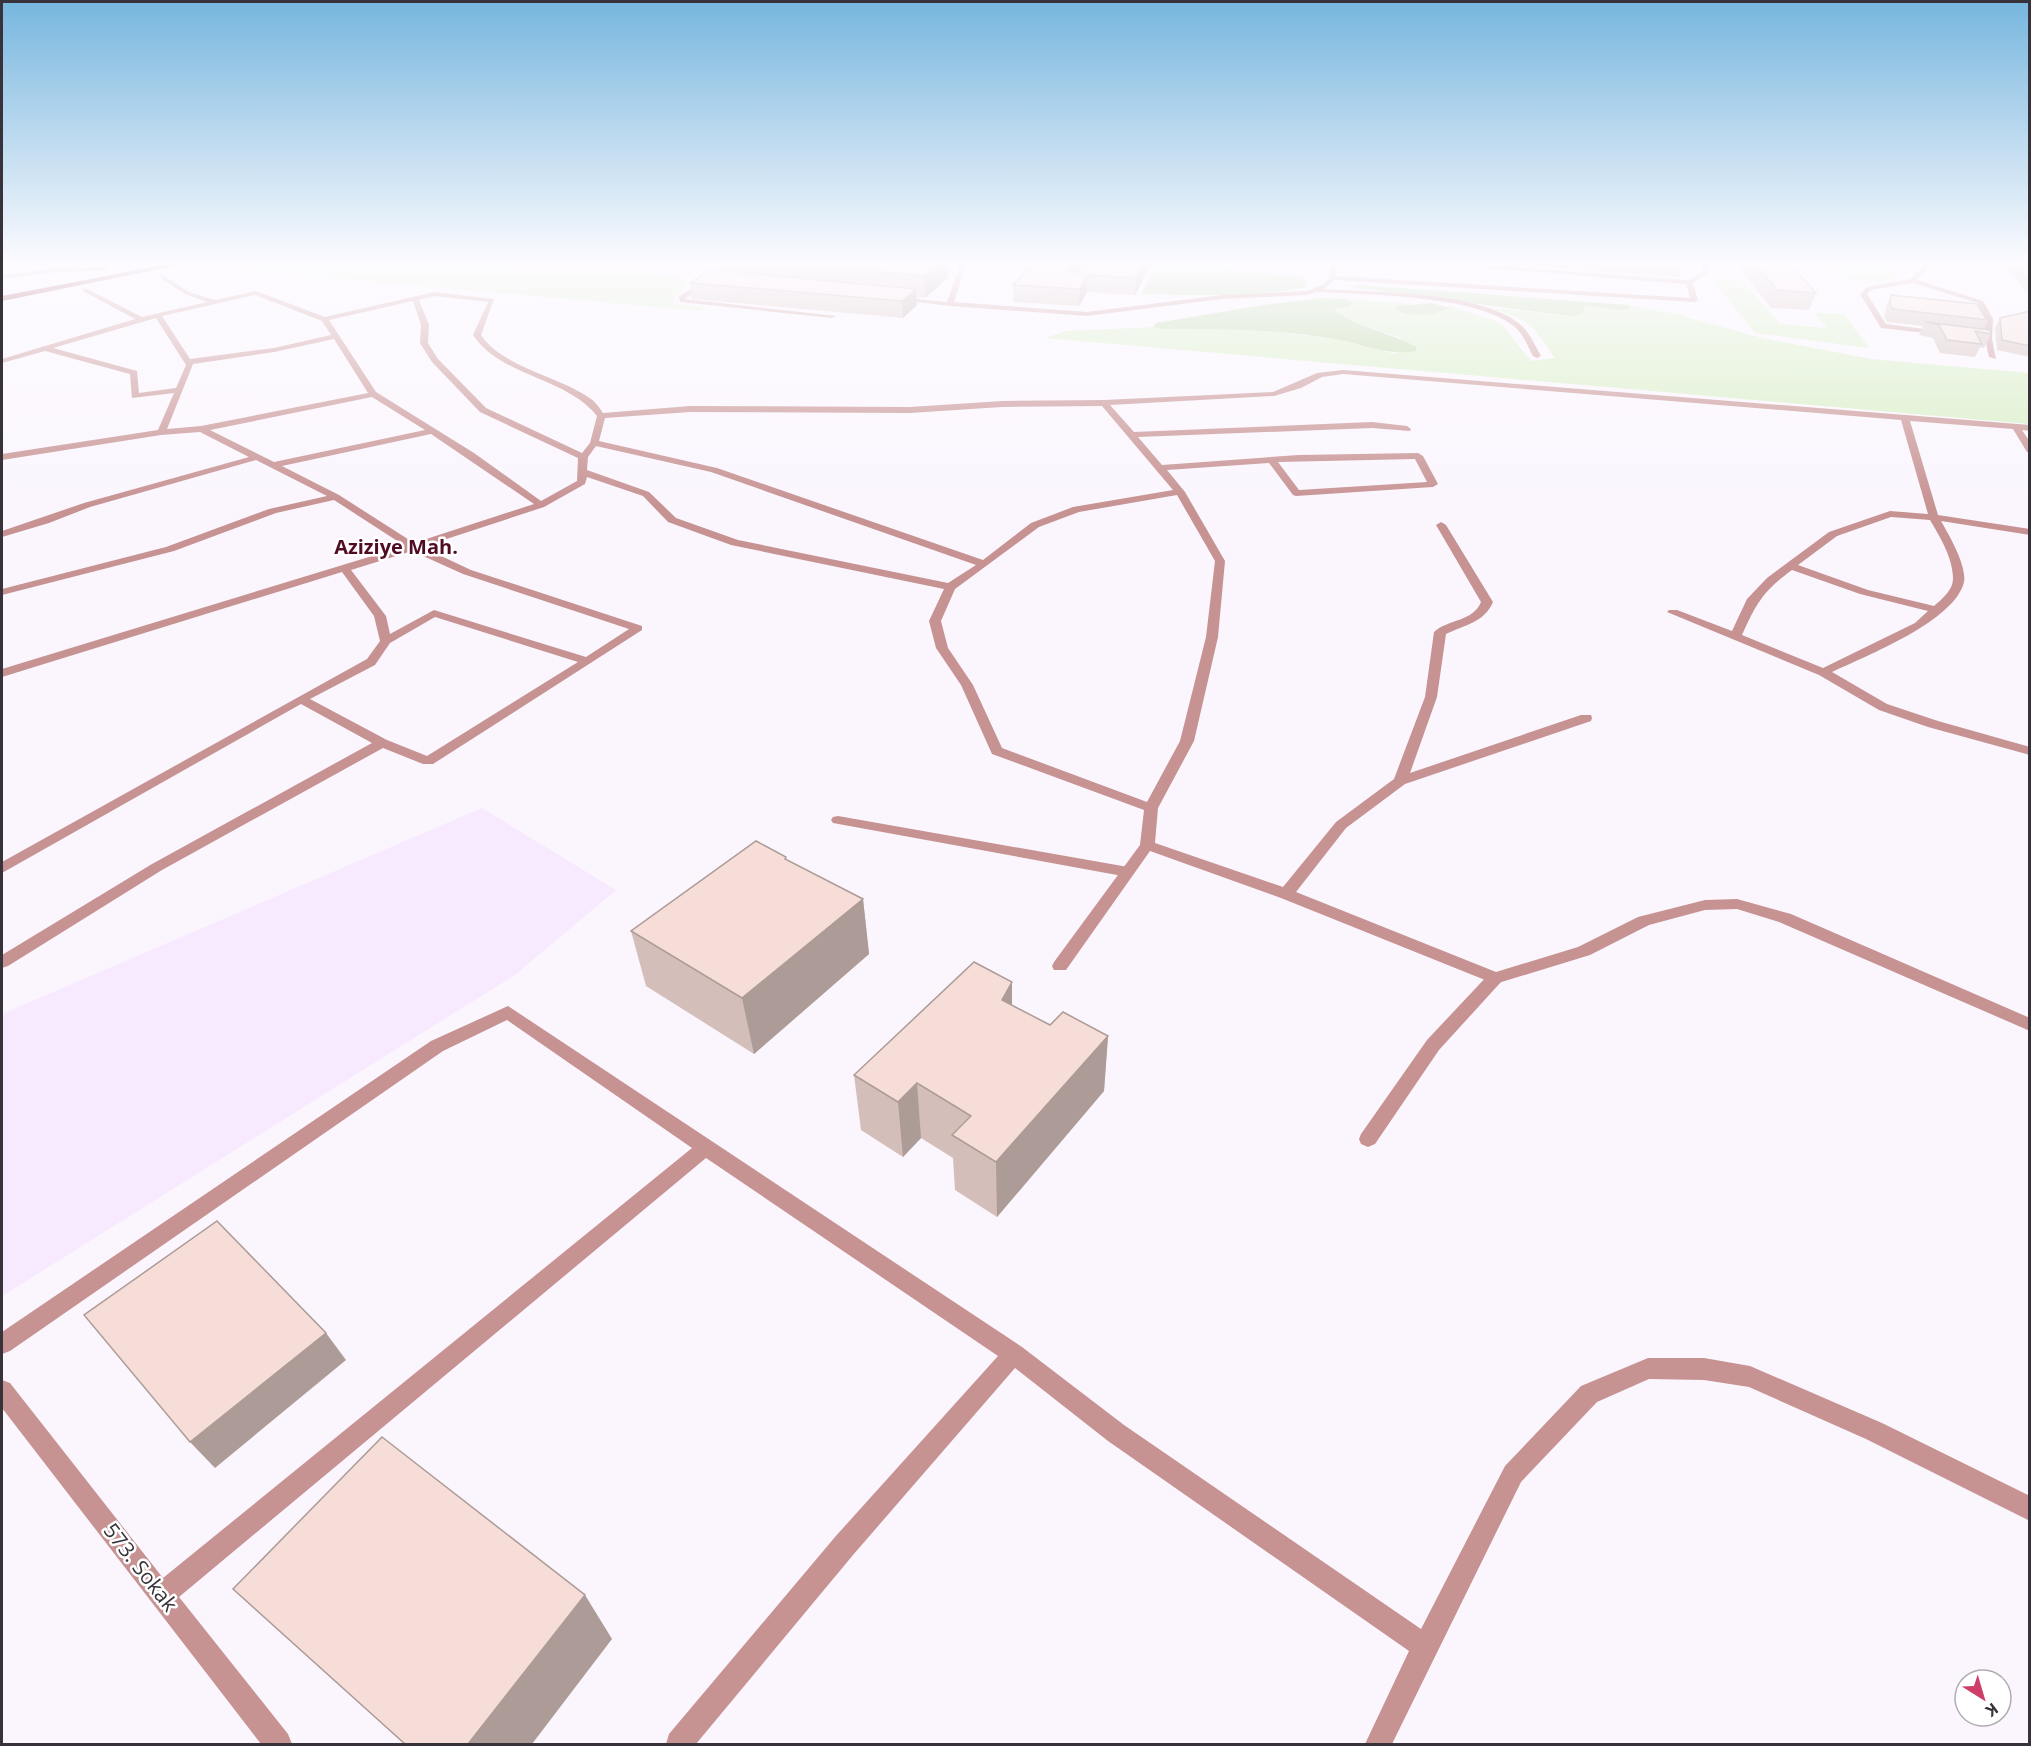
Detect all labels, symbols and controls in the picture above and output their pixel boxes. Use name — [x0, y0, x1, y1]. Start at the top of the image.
district label: Aziziye Mah. — [334, 533, 458, 560]
street label: 573. Sokak — [98, 1517, 184, 1617]
north arrow — [1953, 1668, 2013, 1728]
text: K — [1981, 1698, 2003, 1722]

